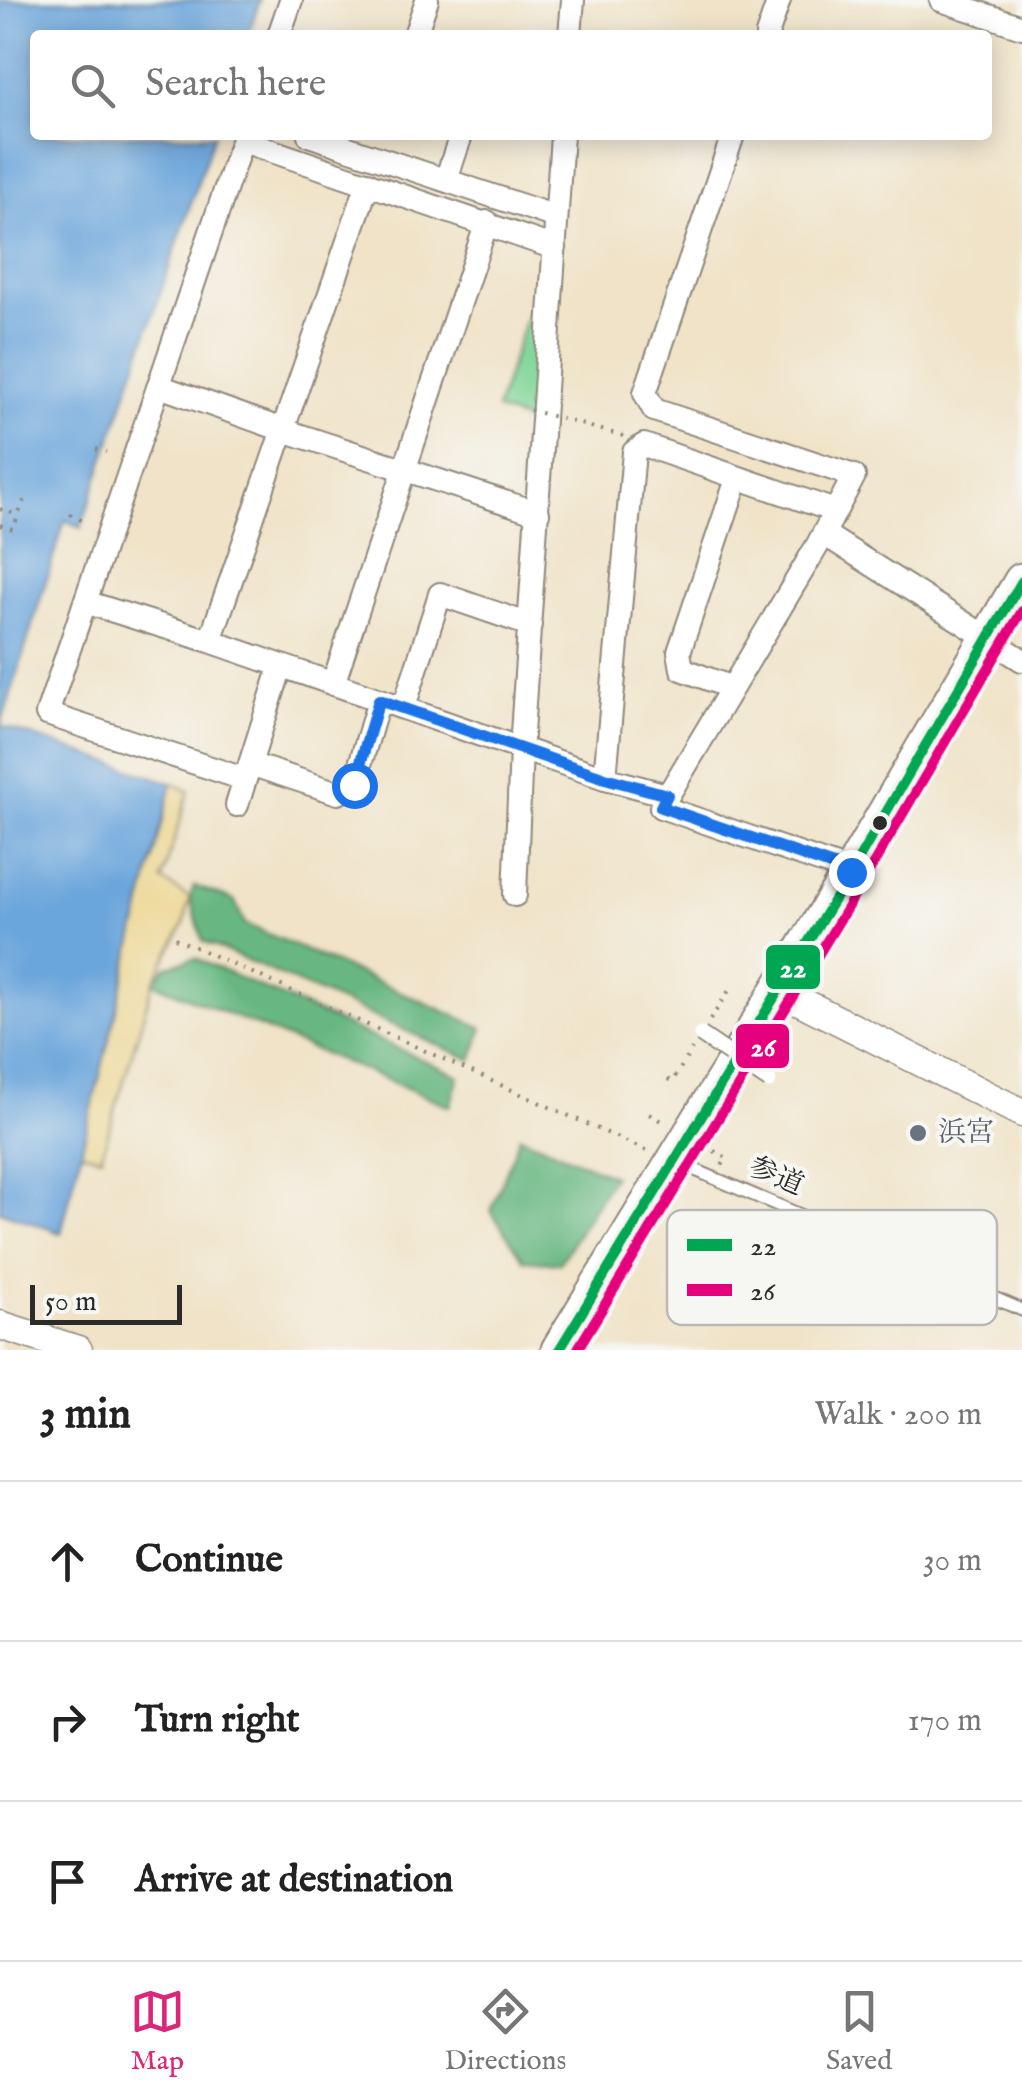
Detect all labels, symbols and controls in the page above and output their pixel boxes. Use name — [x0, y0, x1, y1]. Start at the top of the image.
search box — [30, 30, 992, 140]
icon: search — [65, 58, 120, 113]
text: Search here — [145, 61, 326, 109]
route start — [332, 763, 378, 809]
unlabelled marker — [870, 813, 890, 833]
route end — [829, 850, 875, 896]
line badge: 22 — [764, 943, 822, 991]
text: 22 — [780, 952, 806, 987]
line badge: 26 — [734, 1022, 791, 1070]
text: 26 — [751, 1031, 777, 1066]
place label: 浜宮 — [938, 1116, 994, 1151]
marker: 浜宮 — [907, 1122, 929, 1144]
street label: 参道 — [743, 1150, 809, 1204]
legend — [667, 1210, 997, 1325]
text: 22 — [750, 1230, 776, 1265]
text: 26 — [750, 1275, 776, 1310]
scale bar — [30, 1280, 182, 1324]
text: 50 m — [45, 1285, 97, 1320]
text: 3 min — [40, 1389, 131, 1442]
text: Walk · 200 m — [815, 1395, 982, 1436]
icon: ahead — [40, 1534, 95, 1589]
text: Continue — [135, 1537, 283, 1585]
text: 30 m — [923, 1541, 982, 1582]
icon: right — [40, 1694, 95, 1749]
text: Turn right — [135, 1697, 299, 1745]
text: 170 m — [908, 1701, 982, 1742]
icon: arrive — [40, 1854, 95, 1909]
text: Arrive at destination — [135, 1857, 453, 1905]
tab: Map — [130, 1984, 185, 2079]
tab: Directions — [444, 1984, 566, 2079]
tab: Saved — [826, 1984, 892, 2079]

